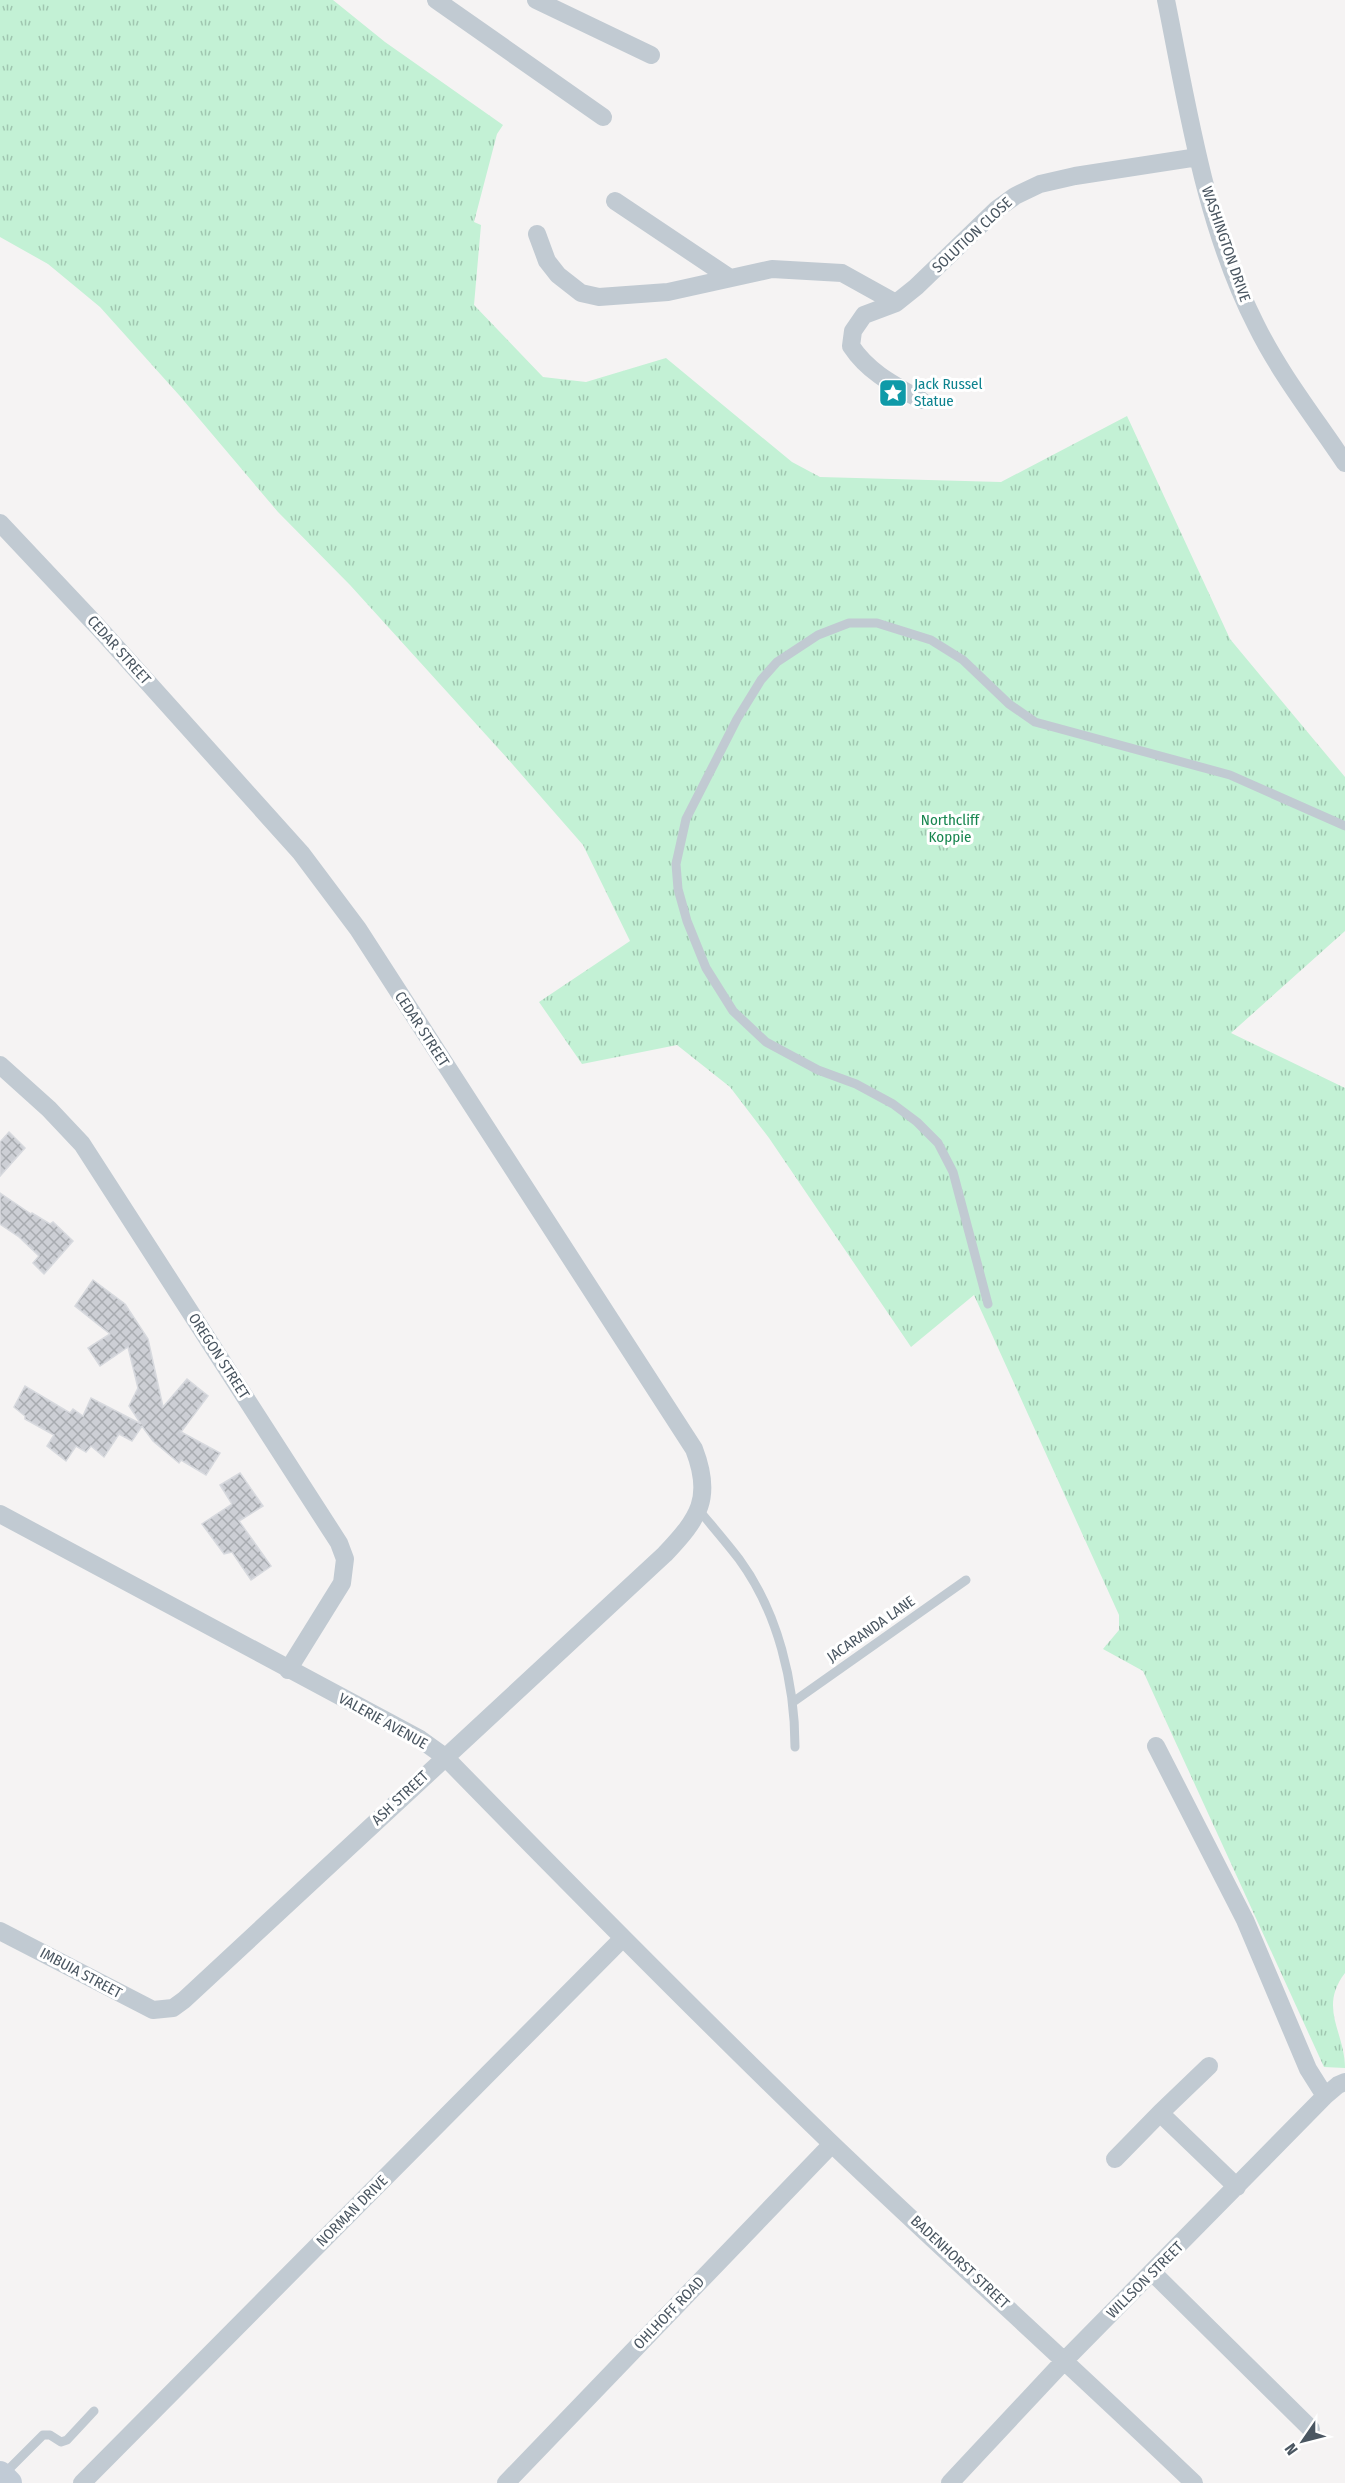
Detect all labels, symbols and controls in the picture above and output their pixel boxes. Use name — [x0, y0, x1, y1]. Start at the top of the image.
street label: WASHINGTON DRIVE — [1198, 184, 1254, 304]
street label: SOLUTION CLOSE — [928, 193, 1016, 277]
place label: Jack Russel Statue — [914, 375, 982, 410]
place icon: Jack Russel Statue — [877, 377, 909, 409]
street label: CEDAR STREET — [84, 612, 155, 688]
park label: Northcliff Koppie — [921, 811, 981, 846]
street label: CEDAR STREET — [391, 988, 453, 1070]
street label: OREGON STREET — [185, 1310, 253, 1402]
street label: JACARANDA LANE — [824, 1592, 918, 1666]
street label: VALERIE AVENUE — [335, 1689, 431, 1753]
street label: ASH STREET — [368, 1767, 432, 1829]
street label: IMBUIA STREET — [37, 1944, 125, 2002]
street label: NORMAN DRIVE — [313, 2172, 391, 2250]
street label: BADENHORST STREET — [907, 2212, 1013, 2312]
street label: WILLSON STREET — [1103, 2238, 1187, 2322]
street label: OHLHOFF ROAD — [630, 2273, 708, 2353]
north arrow — [1273, 2411, 1333, 2471]
text: N — [1281, 2440, 1302, 2459]

